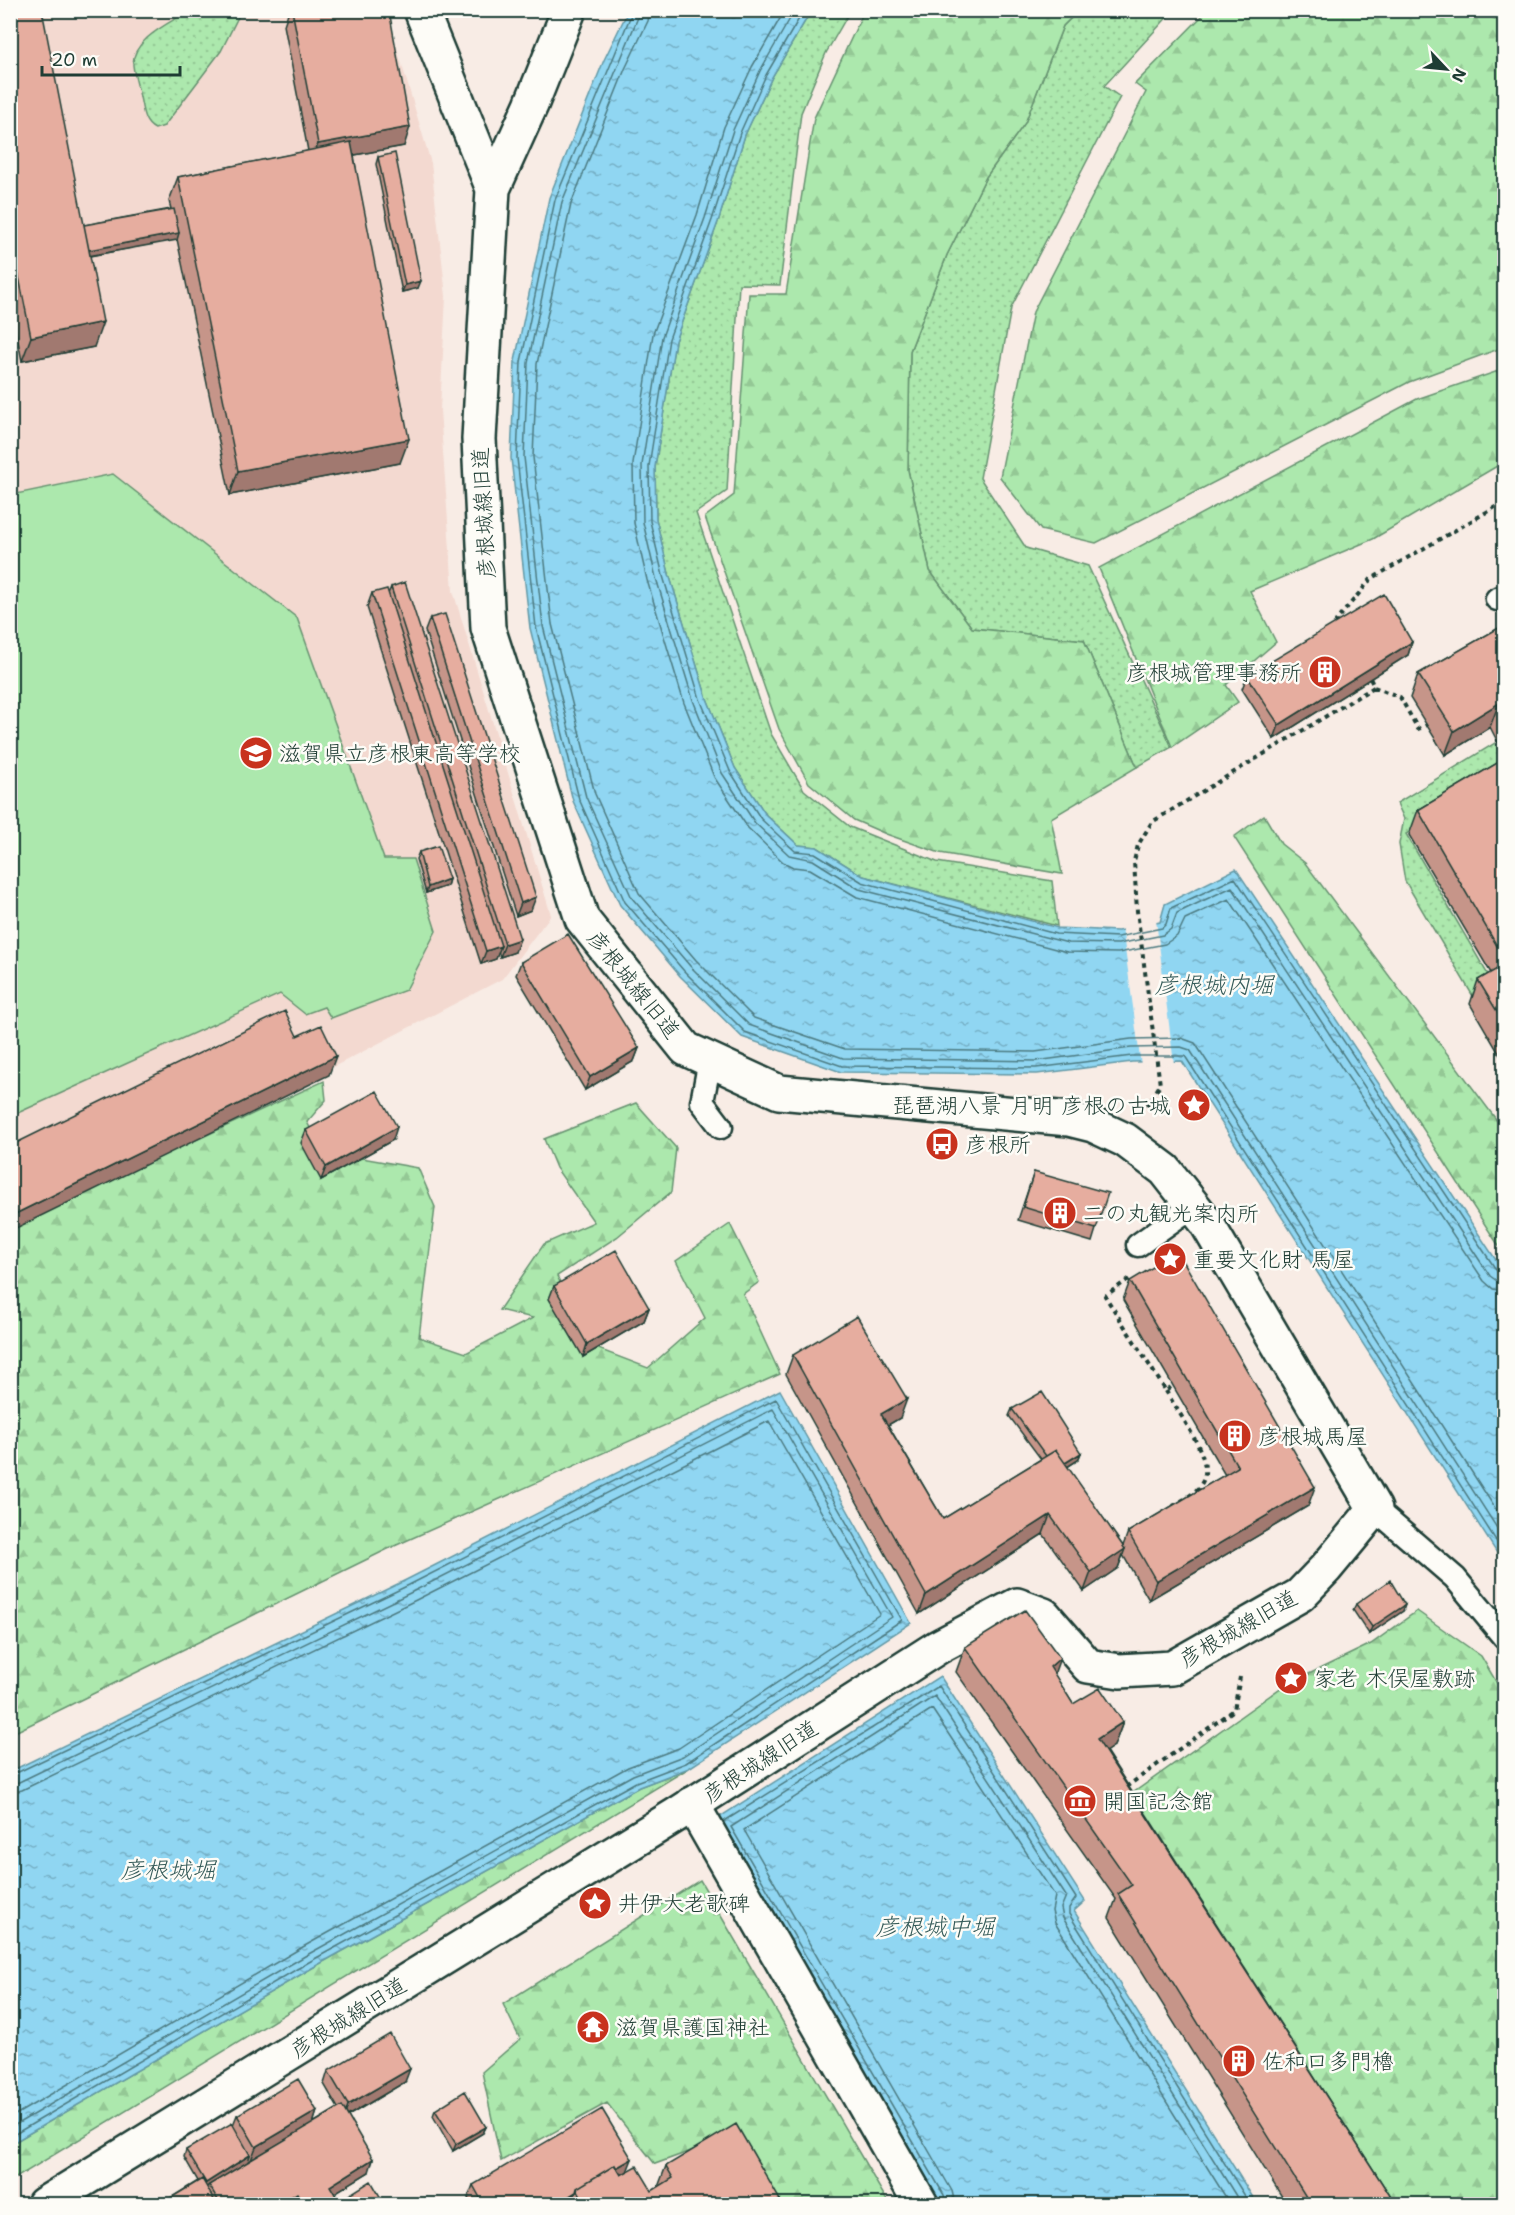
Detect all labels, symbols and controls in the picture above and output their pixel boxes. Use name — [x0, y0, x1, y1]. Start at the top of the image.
scale bar — [42, 39, 180, 77]
north arrow — [1416, 39, 1476, 99]
text: 20 m — [51, 48, 97, 72]
text: N — [1447, 65, 1471, 86]
street label: 彦根城線旧道 — [466, 446, 501, 580]
building icon: 彦根城管理事務所 — [1307, 654, 1343, 690]
place label: 彦根城管理事務所 — [1126, 658, 1302, 687]
school or university icon: 滋賀県立彦根東高等学校 — [238, 735, 274, 771]
place label: 滋賀県立彦根東高等学校 — [279, 739, 521, 768]
street label: 彦根城線旧道 — [581, 924, 686, 1045]
water label: 彦根城内堀 — [1154, 969, 1276, 1001]
place icon: 琵琶湖八景 月明 彦根の古城 — [1176, 1087, 1212, 1123]
place label: 琵琶湖八景 月明 彦根の古城 — [892, 1091, 1171, 1120]
bus stop icon: 彦根所 — [924, 1126, 960, 1162]
place label: 彦根所 — [965, 1130, 1031, 1159]
building icon: 二の丸観光案内所 — [1042, 1195, 1078, 1231]
place label: 二の丸観光案内所 — [1083, 1199, 1259, 1228]
place icon: 重要文化財 馬屋 — [1152, 1241, 1188, 1277]
place label: 重要文化財 馬屋 — [1193, 1245, 1355, 1274]
building icon: 彦根城馬屋 — [1217, 1418, 1253, 1454]
place label: 彦根城馬屋 — [1258, 1422, 1368, 1451]
street label: 彦根城線旧道 — [1174, 1583, 1303, 1674]
place icon: 家老 木俣屋敷跡 — [1273, 1660, 1309, 1696]
place label: 家老 木俣屋敷跡 — [1314, 1664, 1476, 1693]
street label: 彦根城線旧道 — [697, 1713, 824, 1810]
museum icon: 開国記念館 — [1062, 1783, 1098, 1819]
place label: 開国記念館 — [1103, 1787, 1213, 1816]
water label: 彦根城堀 — [120, 1854, 218, 1886]
place icon: 井伊大老歌碑 — [577, 1885, 613, 1921]
place label: 井伊大老歌碑 — [618, 1889, 750, 1918]
water label: 彦根城中堀 — [875, 1911, 997, 1943]
street label: 彦根城線旧道 — [285, 1970, 412, 2065]
temple icon: 滋賀県護国神社 — [575, 2009, 611, 2045]
place label: 滋賀県護国神社 — [616, 2013, 770, 2042]
building icon: 佐和口多門櫓 — [1221, 2043, 1257, 2079]
place label: 佐和口多門櫓 — [1262, 2047, 1394, 2076]

